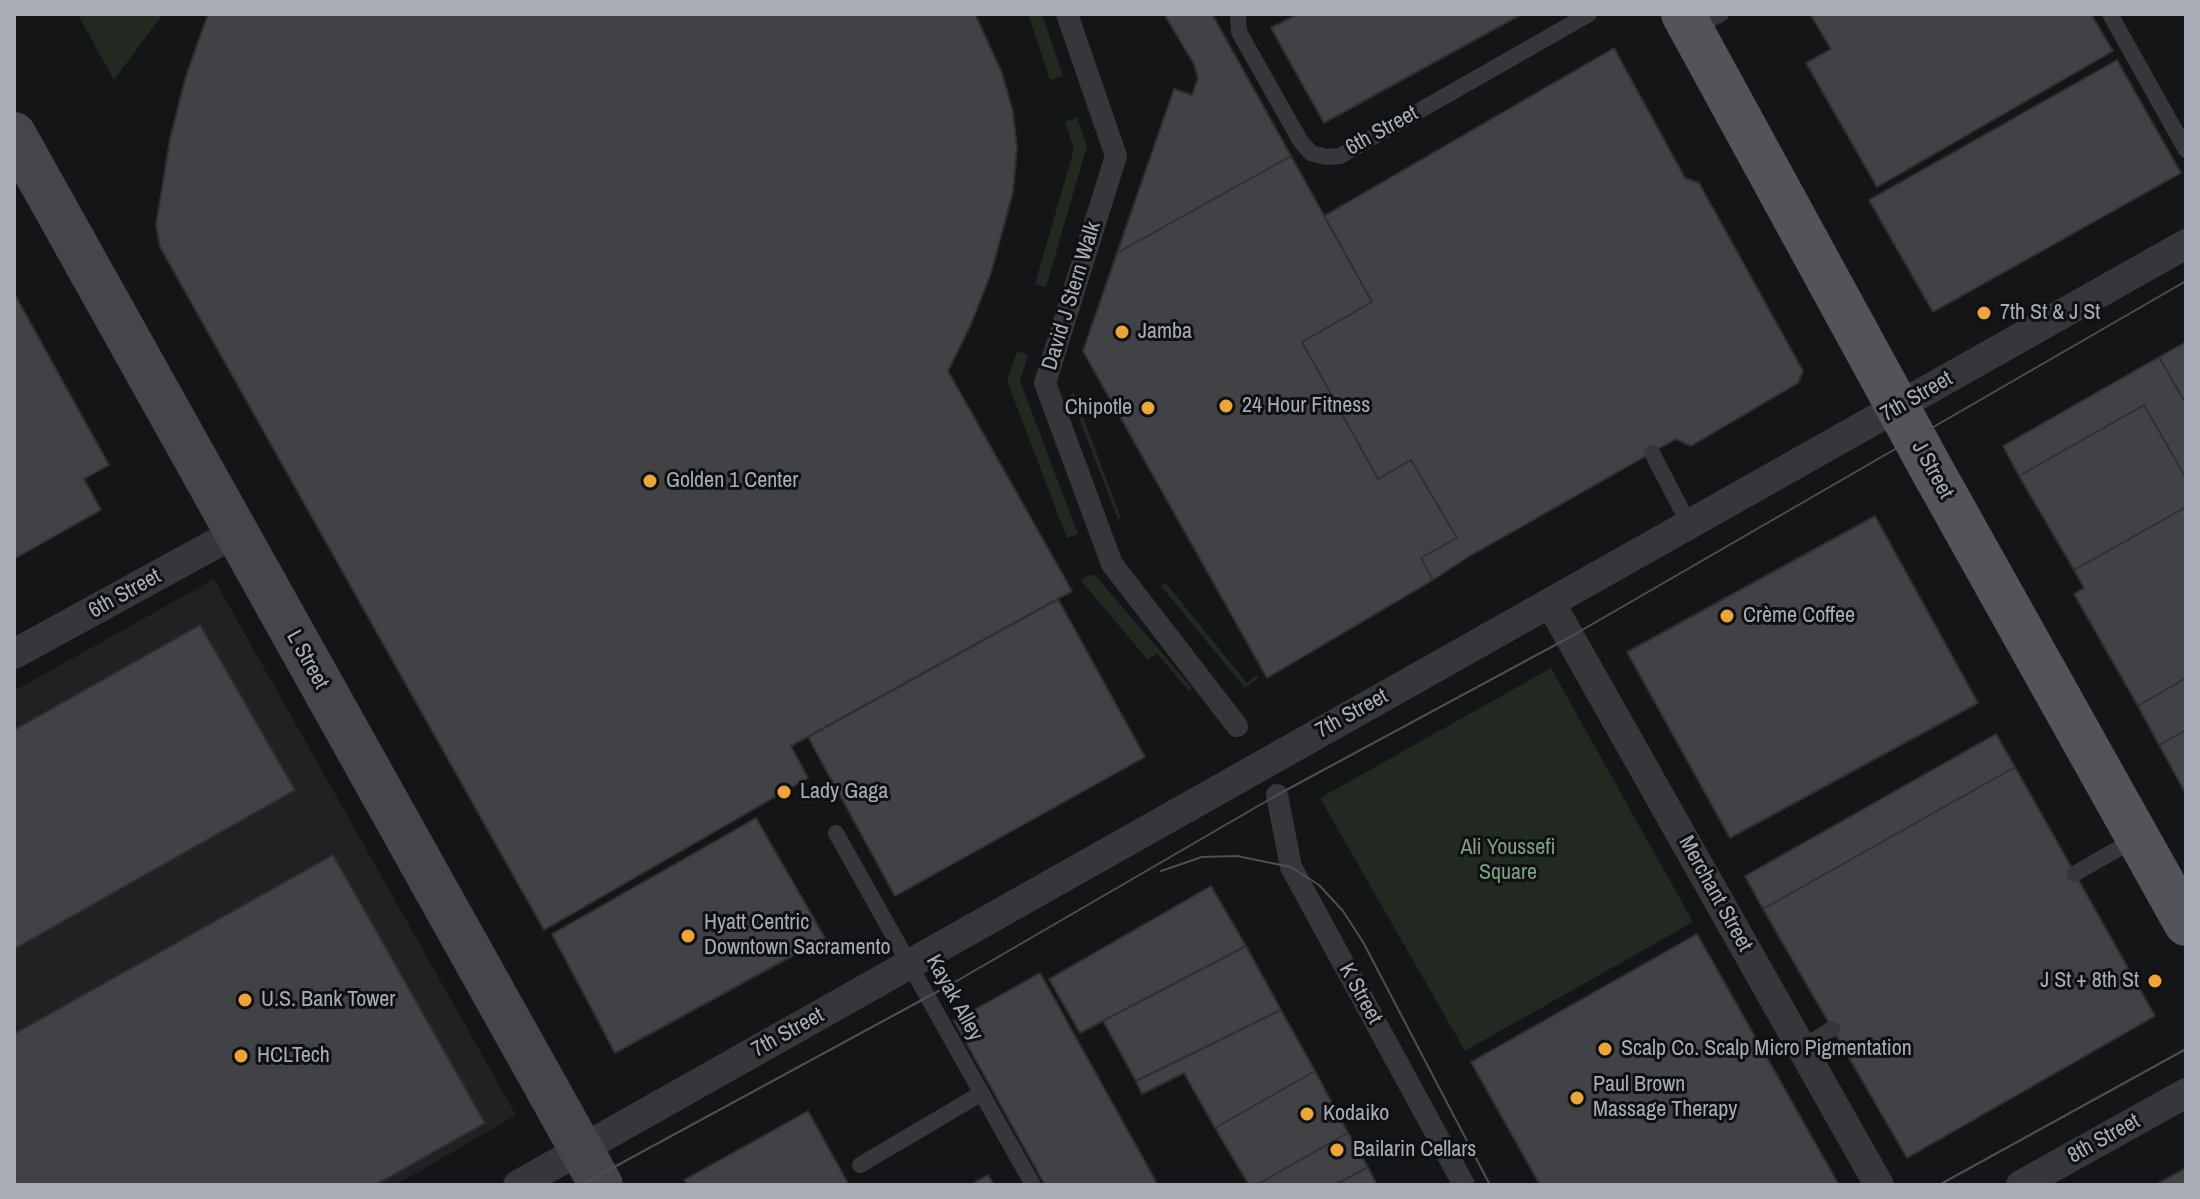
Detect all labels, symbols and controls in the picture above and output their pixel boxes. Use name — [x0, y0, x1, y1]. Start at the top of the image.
street label: 6th Street — [1341, 100, 1423, 162]
street label: David J Stern Walk — [1037, 219, 1107, 373]
place label: 7th St & J St — [2000, 300, 2100, 326]
marker: 7th St & J St — [1975, 304, 1993, 322]
place label: Jamba — [1138, 319, 1192, 345]
marker: Jamba — [1113, 323, 1131, 341]
street label: 7th Street — [1877, 366, 1957, 428]
place label: 24 Hour Fitness — [1242, 393, 1370, 419]
place label: Chipotle — [1065, 395, 1132, 421]
marker: 24 Hour Fitness — [1217, 397, 1235, 415]
marker: Chipotle — [1139, 399, 1157, 417]
street label: J Street — [1905, 436, 1959, 504]
place label: Golden 1 Center — [666, 468, 798, 494]
marker: Golden 1 Center — [641, 472, 659, 490]
street label: 6th Street — [84, 563, 166, 625]
place label: Crème Coffee — [1743, 603, 1855, 629]
marker: Crème Coffee — [1718, 607, 1736, 625]
street label: L Street — [280, 626, 334, 694]
street label: 7th Street — [1311, 683, 1393, 745]
place label: Lady Gaga — [800, 779, 888, 805]
marker: Lady Gaga — [775, 783, 793, 801]
street label: Merchant Street — [1672, 831, 1758, 957]
park label: Ali Youssefi Square — [1461, 835, 1555, 886]
place label: Hyatt Centric Downtown Sacramento — [704, 910, 890, 962]
marker: Hyatt Centric Downtown Sacramento — [679, 927, 697, 945]
street label: Kayak Alley — [920, 950, 988, 1046]
street label: K Street — [1333, 959, 1387, 1029]
place label: J St + 8th St — [2040, 968, 2139, 994]
marker: J St + 8th St — [2146, 972, 2164, 990]
place label: U.S. Bank Tower — [261, 987, 395, 1013]
marker: U.S. Bank Tower — [236, 991, 254, 1009]
street label: 7th Street — [747, 1002, 829, 1064]
place label: Scalp Co. Scalp Micro Pigmentation — [1621, 1036, 1912, 1062]
marker: Scalp Co. Scalp Micro Pigmentation — [1596, 1040, 1614, 1058]
place label: HCLTech — [257, 1043, 330, 1069]
marker: HCLTech — [232, 1047, 250, 1065]
place label: Paul Brown Massage Therapy — [1593, 1072, 1737, 1124]
marker: Paul Brown Massage Therapy — [1568, 1089, 1586, 1107]
place label: Kodaiko — [1323, 1101, 1389, 1127]
marker: Kodaiko — [1298, 1105, 1316, 1123]
street label: 8th Street — [2063, 1108, 2145, 1170]
place label: Bailarin Cellars — [1353, 1137, 1476, 1163]
marker: Bailarin Cellars — [1328, 1141, 1346, 1159]

